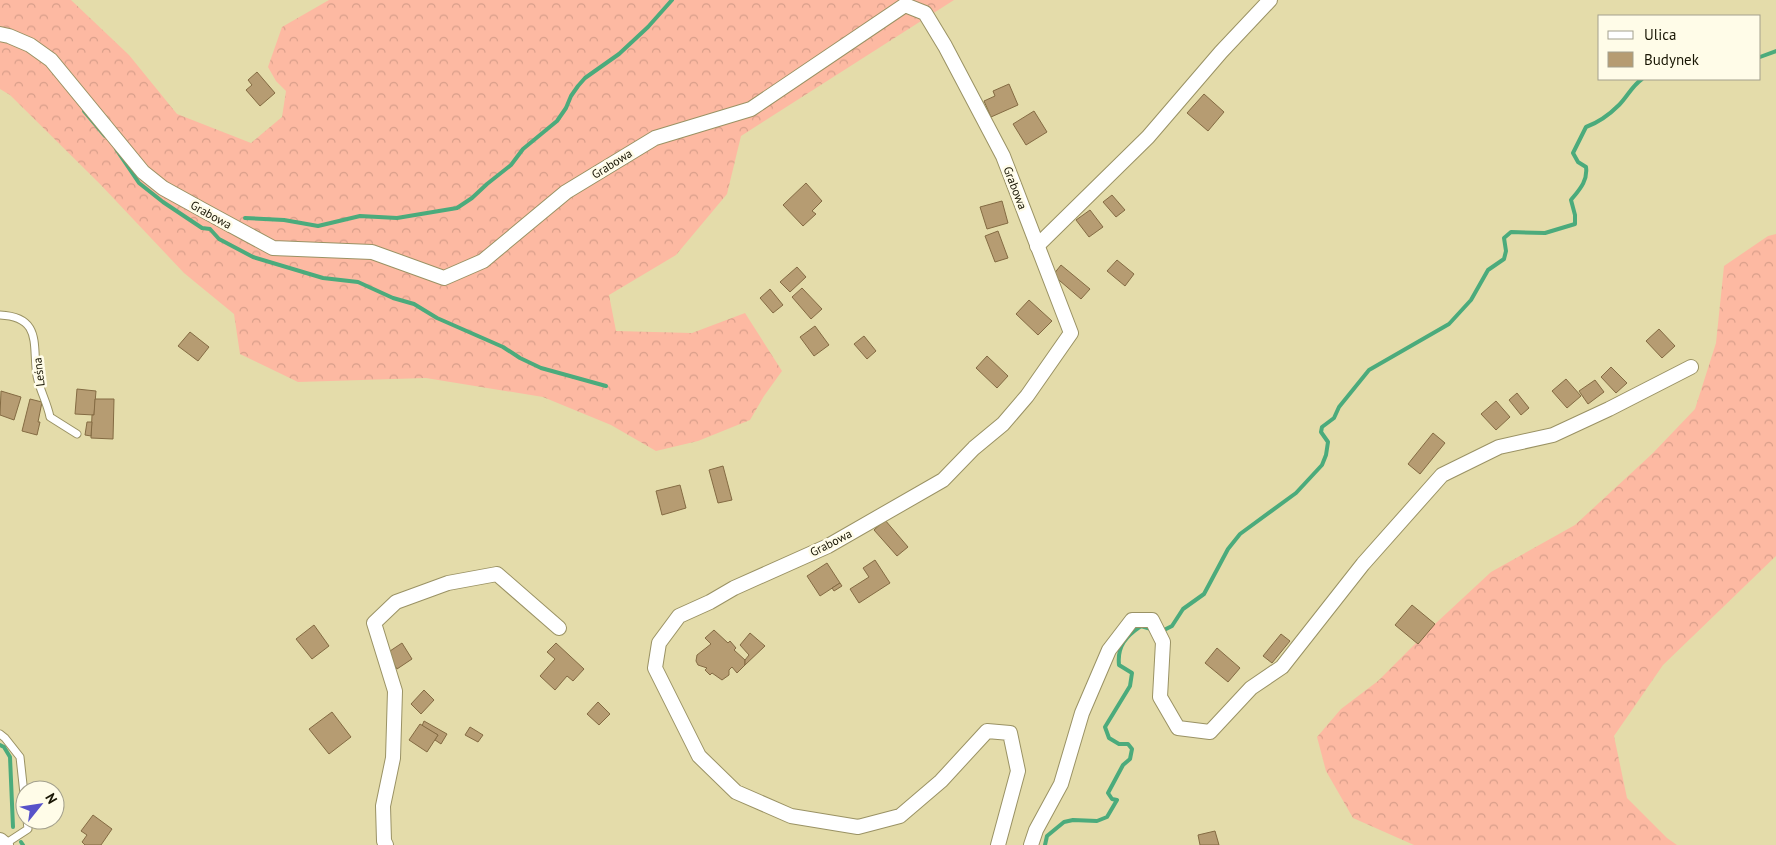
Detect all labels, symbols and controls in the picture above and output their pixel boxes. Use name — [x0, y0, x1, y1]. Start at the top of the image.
legend — [1598, 15, 1761, 80]
text: Ulica — [1644, 25, 1676, 44]
text: Budynek — [1644, 50, 1700, 69]
street label: Grabowa — [589, 145, 635, 182]
street label: Grabowa — [1000, 164, 1031, 212]
street label: Grabowa — [188, 197, 235, 232]
street label: Leśna — [29, 357, 48, 387]
street label: Grabowa — [807, 526, 854, 559]
north arrow — [15, 780, 65, 830]
text: N — [41, 790, 61, 807]

